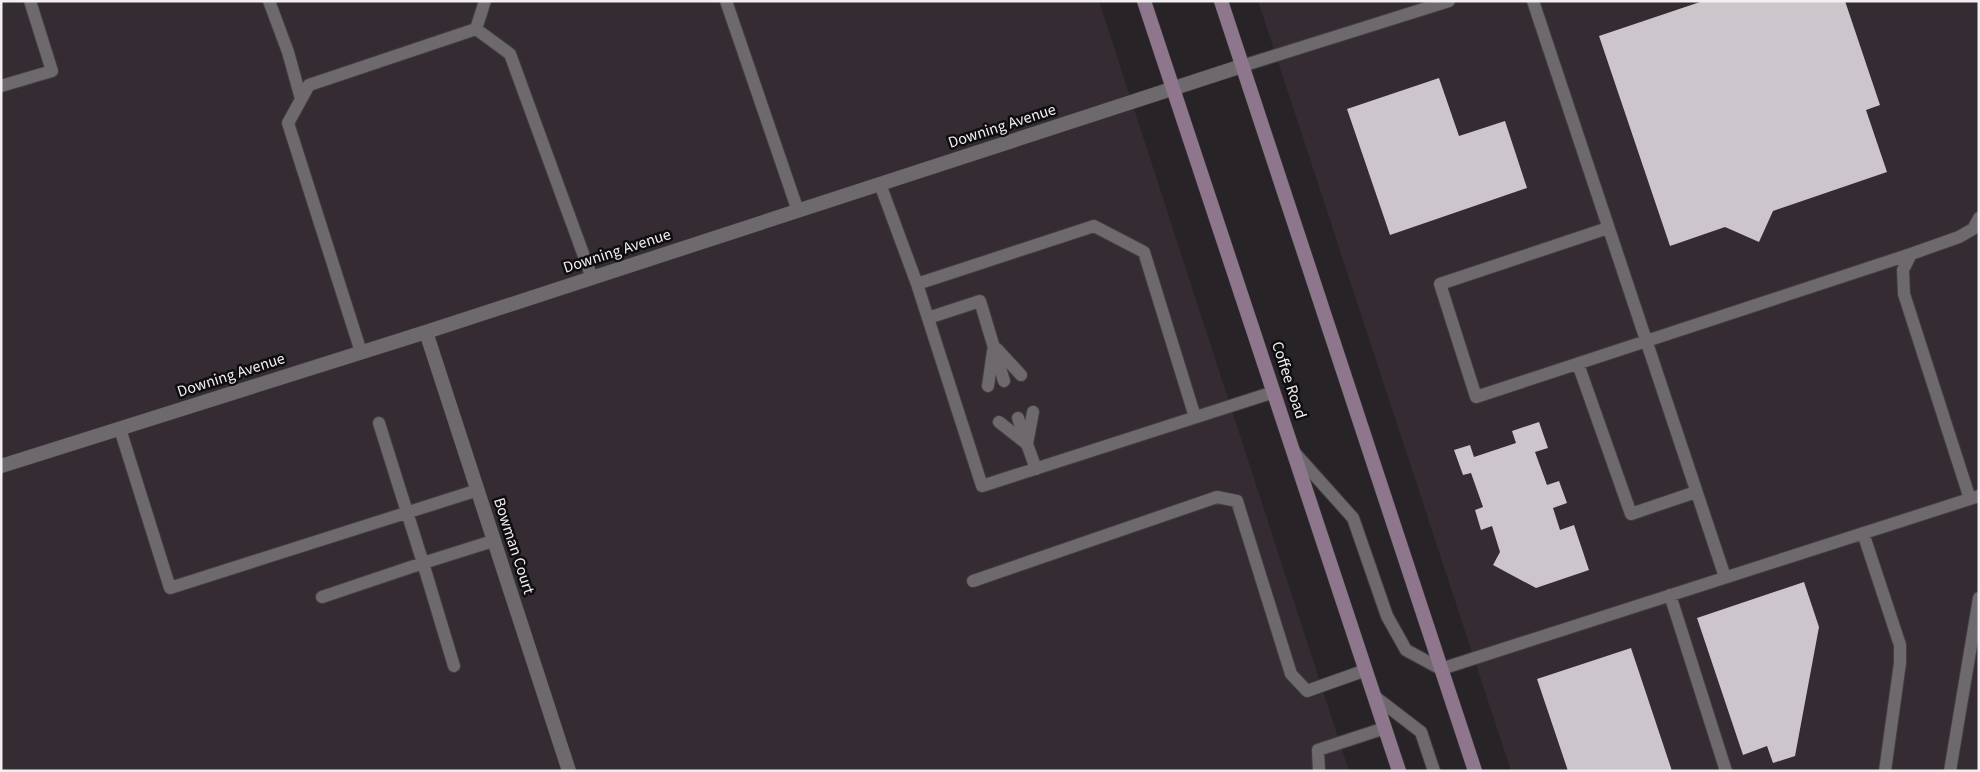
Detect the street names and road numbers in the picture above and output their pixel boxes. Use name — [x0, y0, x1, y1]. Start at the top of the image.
street label: Downing Avenue — [945, 98, 1059, 154]
street label: Downing Avenue — [560, 223, 674, 279]
street label: Coffee Road — [1266, 338, 1312, 422]
street label: Downing Avenue — [174, 347, 288, 403]
street label: Bowman Court — [488, 495, 540, 598]

